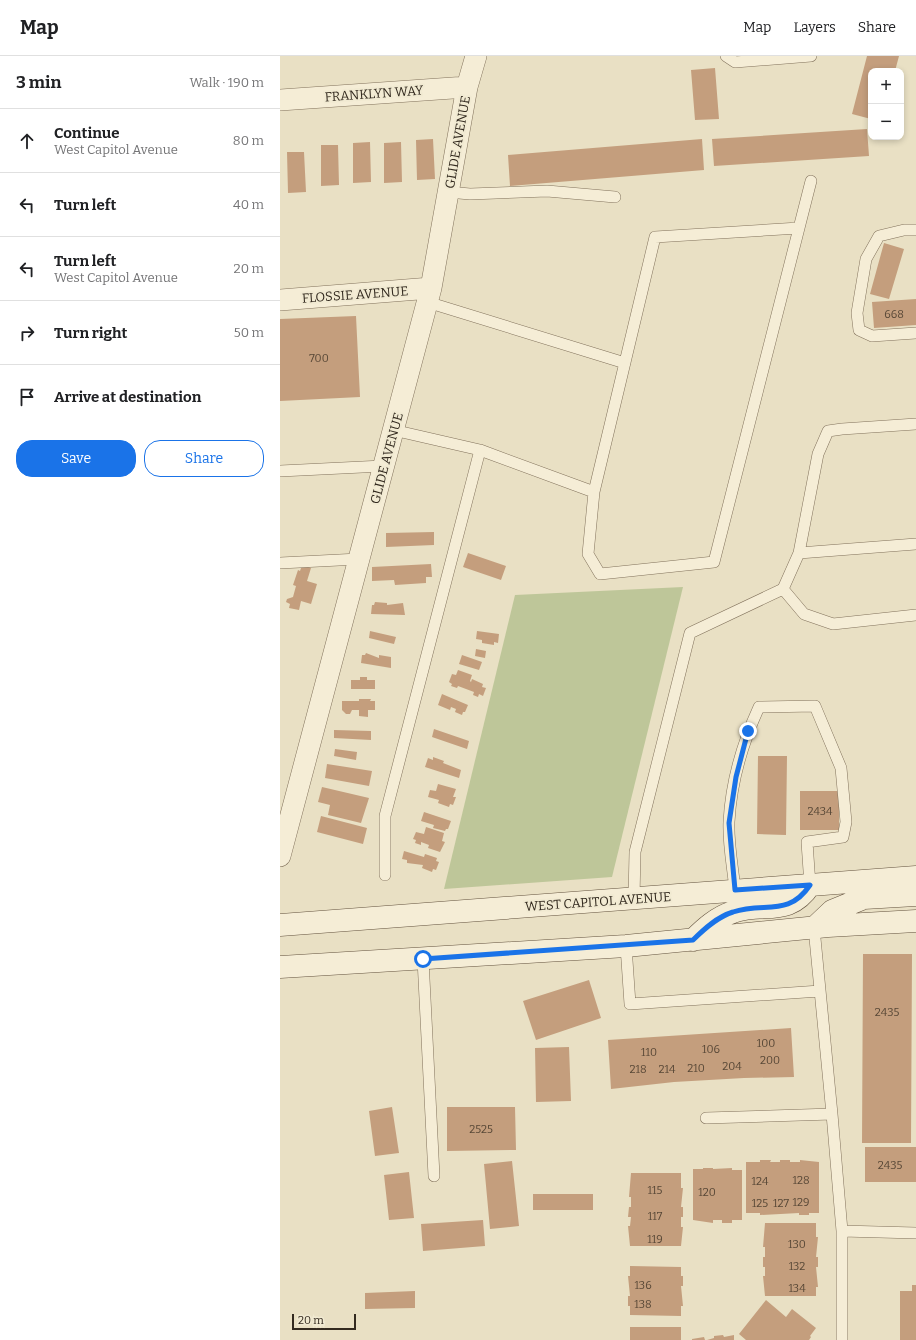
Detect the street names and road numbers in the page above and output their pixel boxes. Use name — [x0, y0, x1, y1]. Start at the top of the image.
street label: FRANKLYN WAY — [324, 83, 424, 104]
street label: GLIDE AVENUE — [442, 94, 473, 190]
street label: FLOSSIE AVENUE — [301, 283, 409, 306]
street label: GLIDE AVENUE — [367, 411, 406, 505]
street label: WEST CAPITOL AVENUE — [524, 889, 672, 914]

